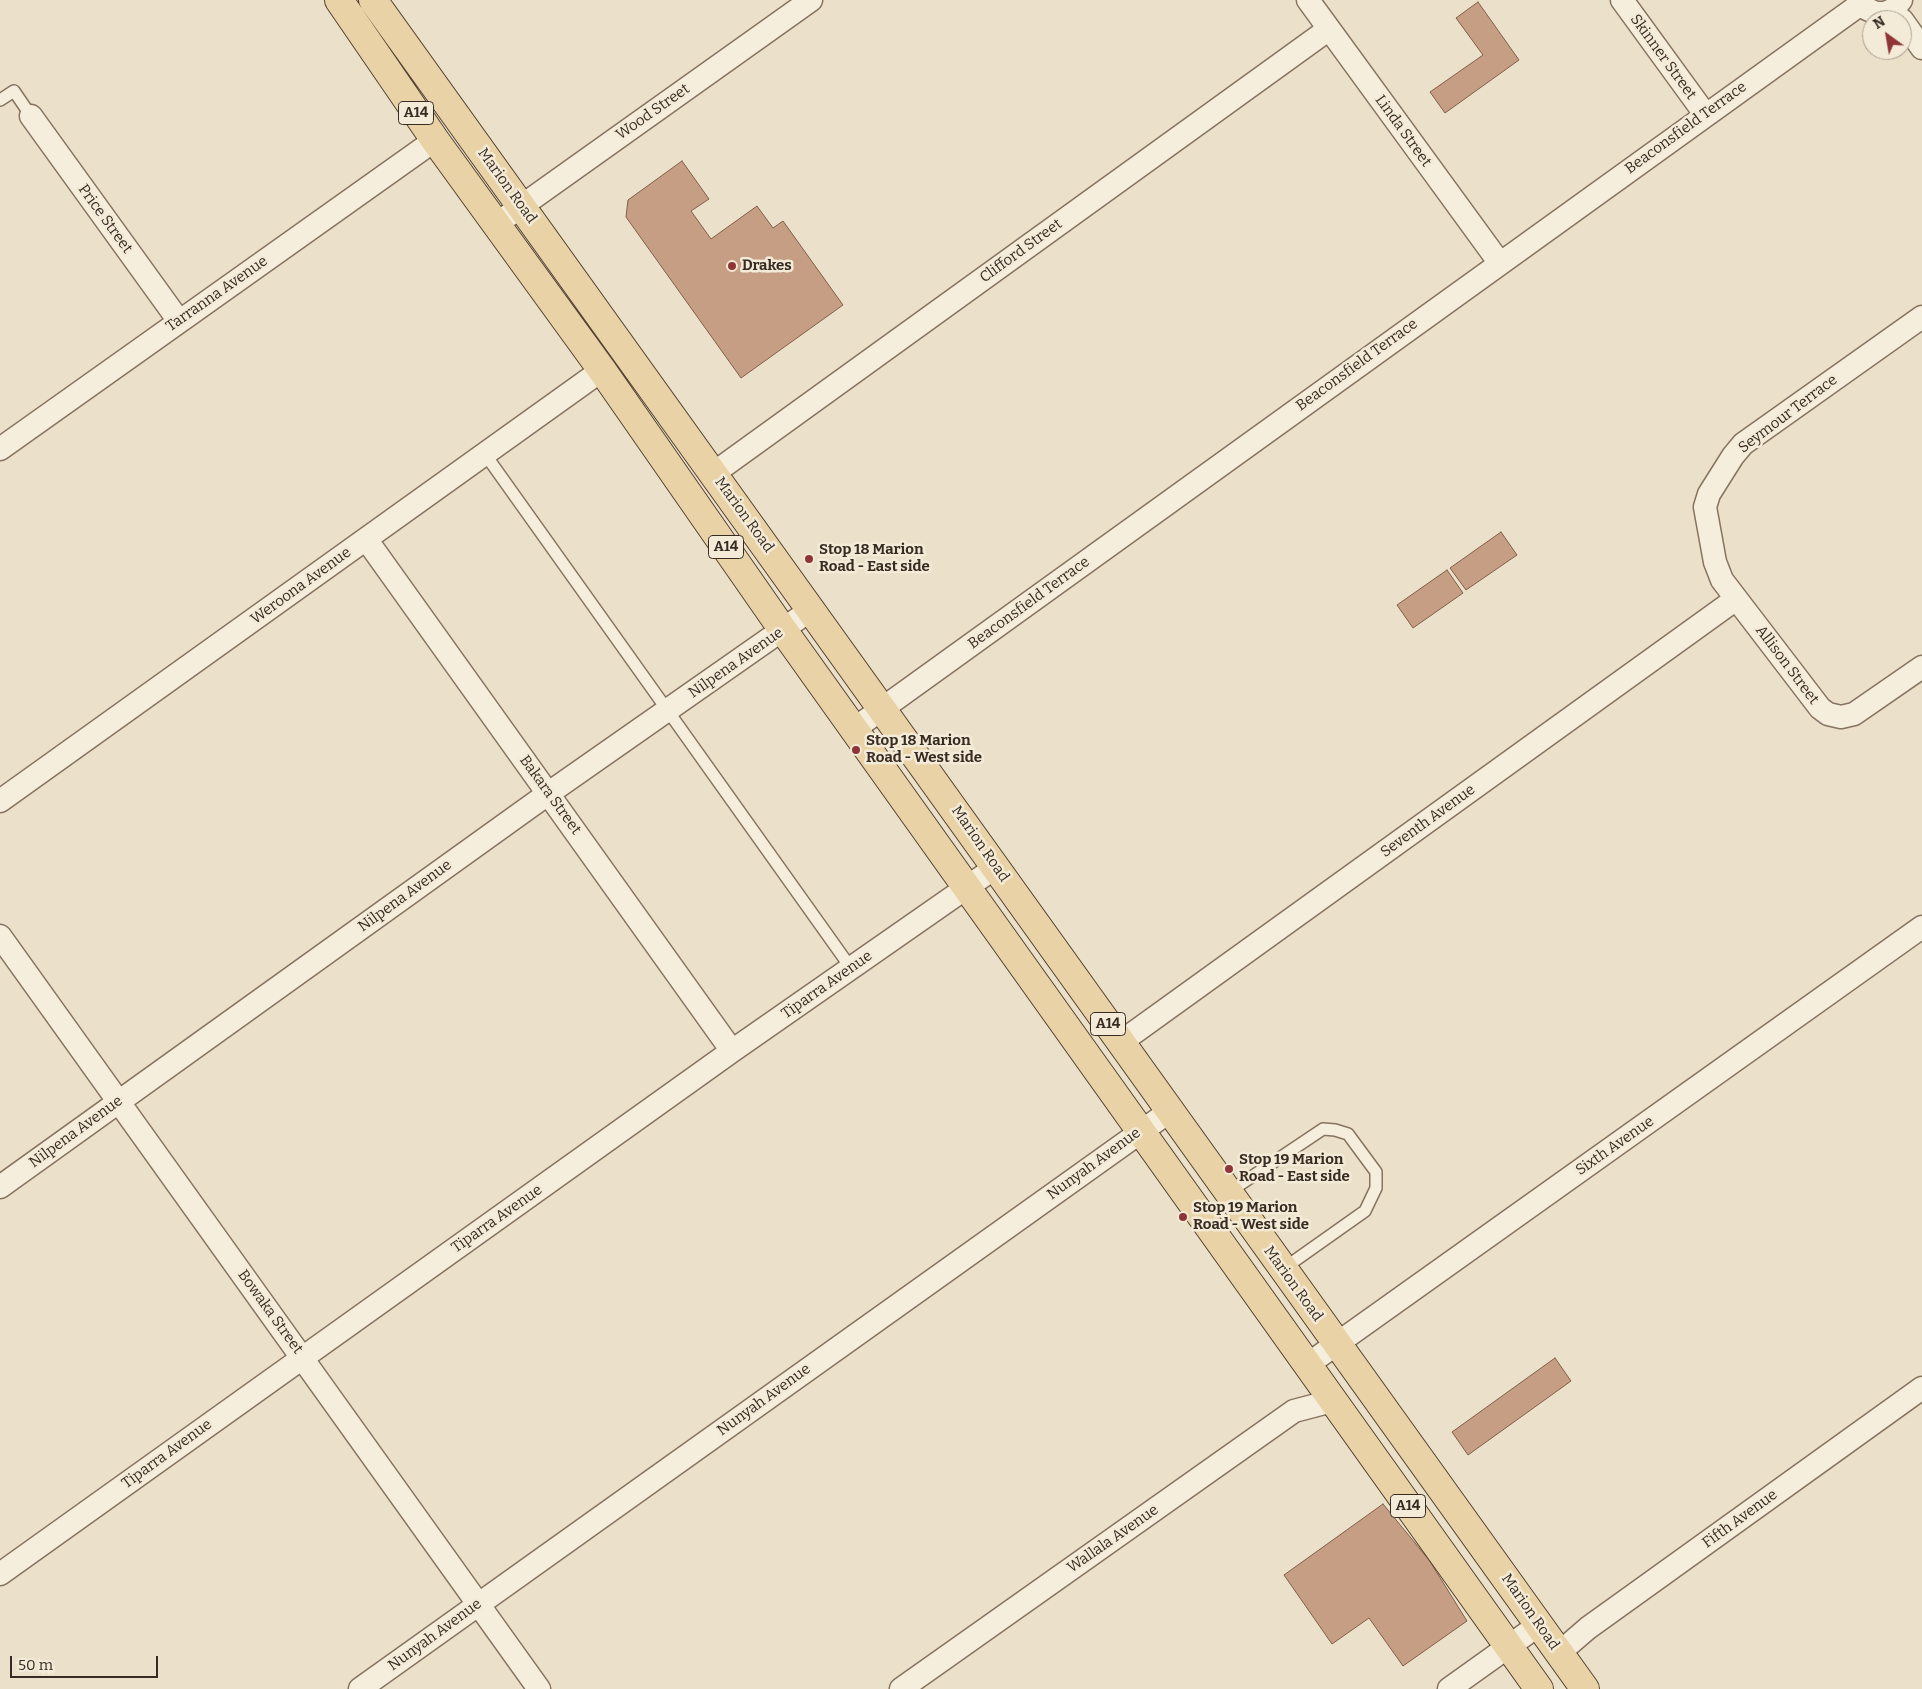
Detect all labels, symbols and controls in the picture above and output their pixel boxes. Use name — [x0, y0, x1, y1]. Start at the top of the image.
north arrow — [1862, 10, 1912, 60]
street label: Skinner Street — [1626, 11, 1700, 103]
text: N — [1870, 13, 1888, 33]
street label: Beaconsfield Terrace — [1622, 78, 1750, 178]
street label: Wood Street — [613, 80, 693, 144]
street label: Linda Street — [1371, 92, 1435, 170]
road number: A14 — [398, 102, 434, 125]
street label: Marion Road — [474, 145, 540, 227]
street label: Price Street — [74, 181, 136, 257]
street label: Clifford Street — [976, 215, 1066, 287]
street label: Tarranna Avenue — [163, 252, 271, 336]
place label: Drakes — [742, 257, 792, 275]
marker: Drakes — [726, 260, 738, 272]
street label: Beaconsfield Terrace — [1293, 315, 1421, 415]
street label: Seymour Terrace — [1735, 371, 1841, 457]
street label: Marion Road — [711, 474, 777, 556]
road number: A14 — [708, 536, 744, 558]
place label: Stop 18 Marion Road - East side — [819, 541, 930, 576]
street label: Weroona Avenue — [247, 544, 355, 628]
marker: Stop 18 Marion Road - East side — [803, 553, 815, 565]
street label: Beaconsfield Terrace — [965, 553, 1093, 653]
street label: Allison Street — [1751, 622, 1823, 708]
street label: Nilpena Avenue — [685, 624, 787, 702]
place label: Stop 18 Marion Road - West side — [866, 732, 982, 767]
marker: Stop 18 Marion Road - West side — [850, 744, 862, 756]
street label: Bakara Street — [515, 752, 585, 838]
street label: Seventh Avenue — [1377, 781, 1479, 861]
street label: Marion Road — [947, 803, 1013, 885]
street label: Nilpena Avenue — [355, 856, 455, 936]
street label: Tiparra Avenue — [778, 947, 876, 1023]
road number: A14 — [1090, 1012, 1126, 1036]
street label: Nilpena Avenue — [26, 1092, 126, 1172]
street label: Sixth Avenue — [1573, 1113, 1657, 1179]
street label: Nunyah Avenue — [1044, 1124, 1144, 1204]
place label: Stop 19 Marion Road - East side — [1239, 1151, 1350, 1186]
marker: Stop 19 Marion Road - East side — [1223, 1163, 1235, 1175]
street label: Tiparra Avenue — [448, 1181, 546, 1257]
place label: Stop 19 Marion Road - West side — [1193, 1199, 1309, 1234]
marker: Stop 19 Marion Road - West side — [1177, 1211, 1189, 1223]
street label: Marion Road — [1260, 1243, 1326, 1325]
street label: Bowaka Street — [234, 1267, 306, 1357]
street label: Nunyah Avenue — [714, 1360, 814, 1440]
street label: Tiparra Avenue — [119, 1415, 215, 1493]
street label: Fifth Avenue — [1699, 1486, 1781, 1552]
road number: A14 — [1390, 1494, 1426, 1518]
street label: Wallala Avenue — [1064, 1501, 1162, 1577]
street label: Marion Road — [1497, 1571, 1563, 1653]
street label: Nunyah Avenue — [385, 1595, 485, 1675]
scale bar — [12, 1646, 160, 1678]
text: 50 m — [18, 1656, 53, 1674]

